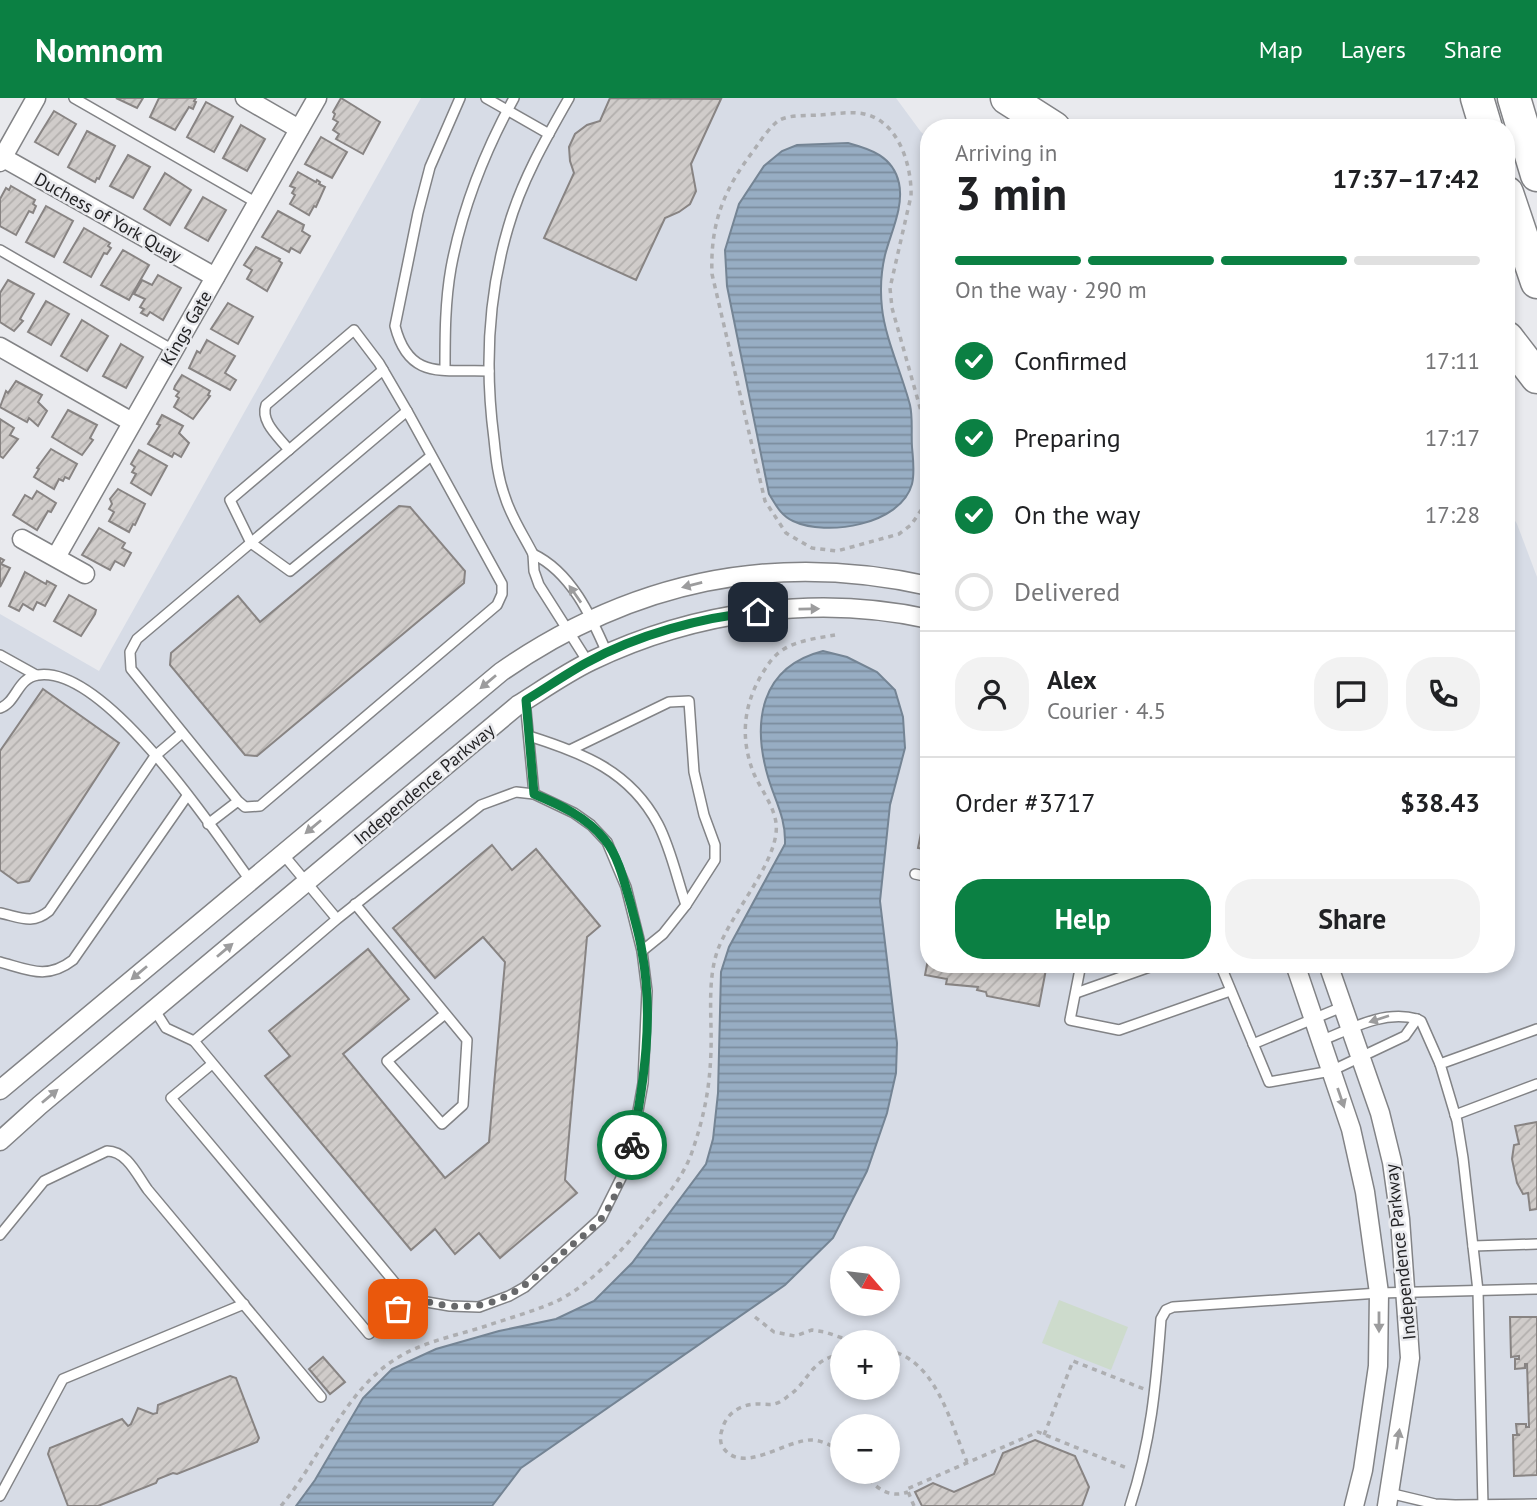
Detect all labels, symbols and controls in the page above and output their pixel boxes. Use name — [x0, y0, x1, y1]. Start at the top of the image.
text: Nomnom — [35, 28, 163, 71]
text: Map — [1259, 34, 1303, 65]
text: Layers — [1341, 34, 1406, 65]
text: Share — [1444, 34, 1502, 65]
text: Arriving in — [955, 138, 1057, 167]
text: 17:37–17:42 — [1333, 162, 1480, 195]
text: 3 min — [955, 163, 1067, 223]
street label: Duchess of York Quay — [30, 167, 186, 267]
text: On the way · 290 m — [955, 275, 1147, 304]
street label: Kings Gate — [155, 286, 217, 370]
icon: check — [955, 342, 993, 380]
text: Confirmed — [1014, 344, 1127, 377]
text: 17:11 — [1425, 346, 1480, 375]
icon: check — [955, 419, 993, 457]
text: Preparing — [1014, 421, 1121, 454]
text: 17:17 — [1425, 423, 1480, 452]
icon: check — [955, 496, 993, 534]
text: On the way — [1014, 498, 1140, 531]
text: 17:28 — [1425, 500, 1480, 529]
text: Delivered — [1014, 575, 1120, 608]
one-way arrow — [681, 580, 703, 591]
pin — [728, 582, 788, 642]
one-way arrow — [568, 585, 582, 603]
icon: home — [739, 593, 777, 631]
one-way arrow — [798, 603, 820, 615]
button: person — [955, 657, 1029, 731]
button: chat — [1314, 657, 1388, 731]
button: phone — [1406, 657, 1480, 731]
text: Alex — [1047, 663, 1097, 696]
one-way arrow — [480, 674, 497, 689]
text: Courier · 4.5 — [1047, 696, 1166, 725]
street label: Independence Parkway — [349, 718, 500, 850]
text: Order #3717 — [955, 786, 1095, 819]
text: $38.43 — [1400, 786, 1480, 819]
one-way arrow — [305, 819, 322, 834]
button: Help — [955, 879, 1211, 959]
button: Share — [1225, 879, 1480, 959]
one-way arrow — [217, 943, 234, 958]
one-way arrow — [130, 966, 148, 981]
one-way arrow — [1368, 1015, 1389, 1025]
one-way arrow — [41, 1088, 59, 1103]
one-way arrow — [1336, 1088, 1347, 1109]
courier — [597, 1110, 667, 1180]
icon: bike — [613, 1126, 651, 1164]
street label: Independence Parkway — [1379, 1162, 1421, 1341]
north arrow — [830, 1246, 900, 1316]
map controls — [830, 1246, 900, 1484]
pin — [368, 1279, 428, 1339]
icon: bag — [379, 1290, 417, 1328]
one-way arrow — [1373, 1311, 1385, 1333]
button: + — [830, 1330, 900, 1400]
button: − — [830, 1414, 900, 1484]
one-way arrow — [1393, 1428, 1404, 1450]

